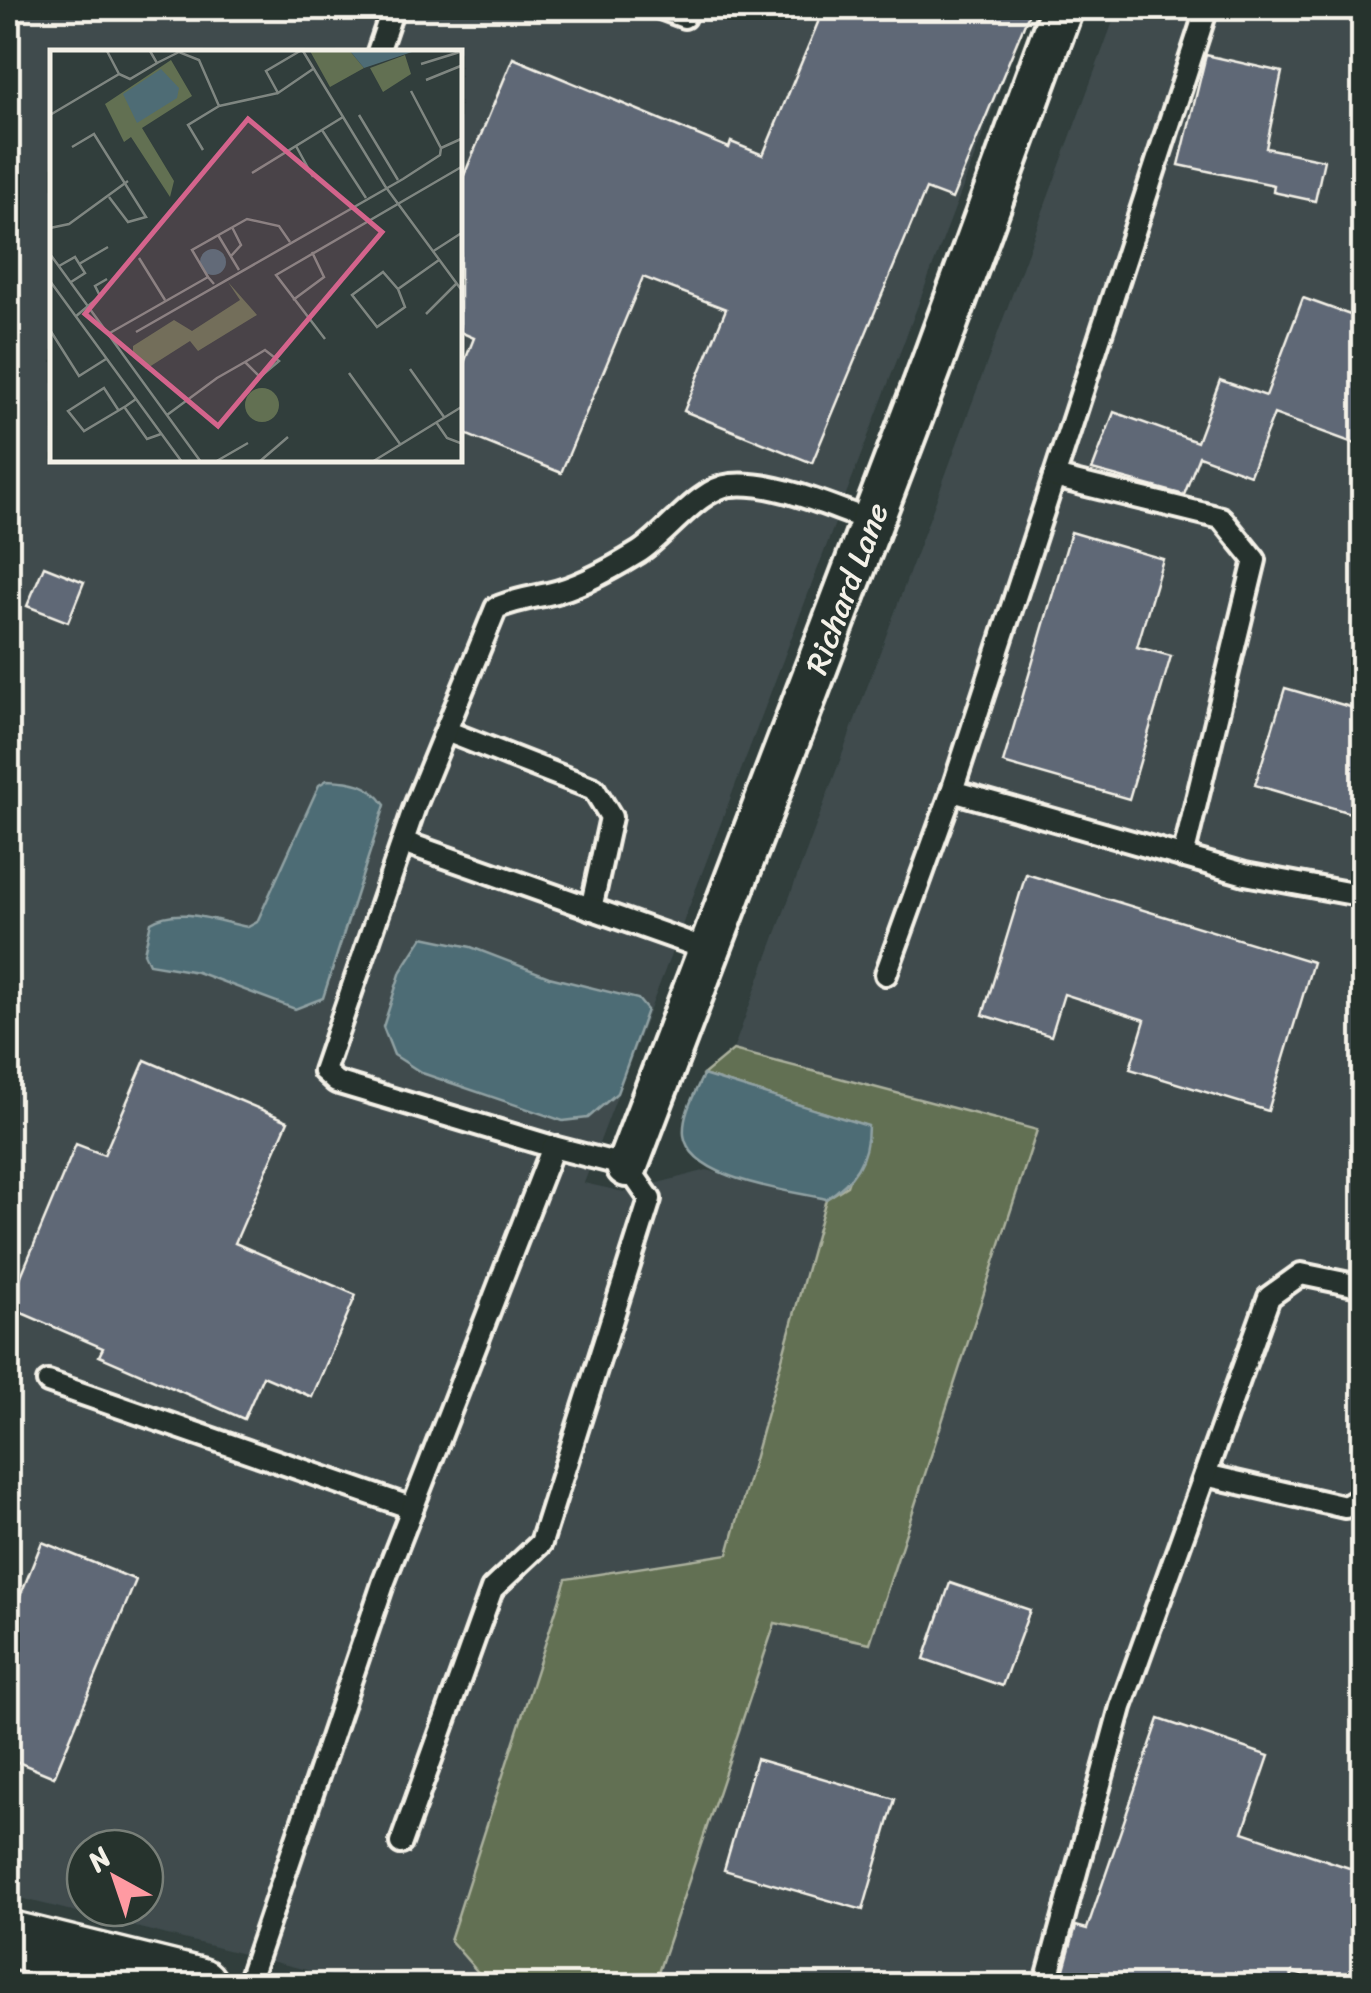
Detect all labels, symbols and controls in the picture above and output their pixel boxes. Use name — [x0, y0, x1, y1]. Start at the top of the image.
inset map — [50, 50, 462, 462]
street label: Richard Lane — [788, 494, 905, 683]
north arrow — [65, 1828, 165, 1928]
text: N — [75, 1834, 123, 1885]

